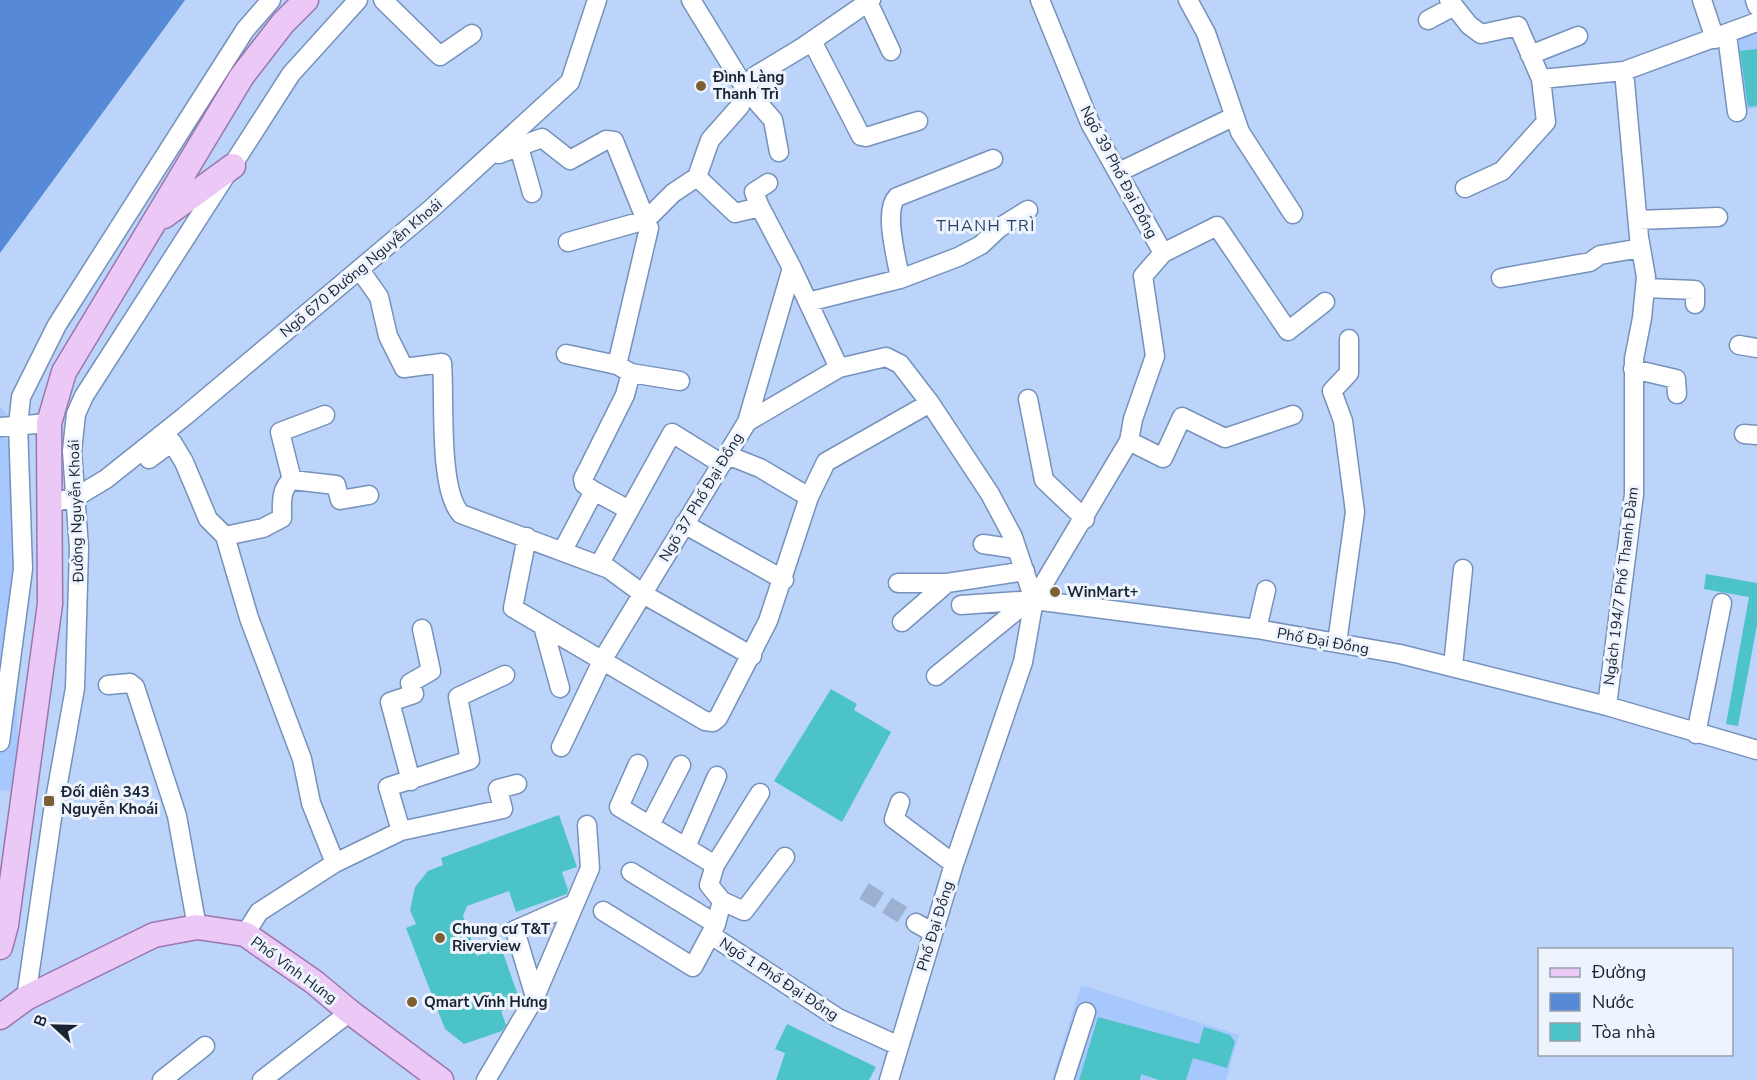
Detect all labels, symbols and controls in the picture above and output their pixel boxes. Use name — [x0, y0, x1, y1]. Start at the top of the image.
place label: Đình Làng Thanh Trì — [712, 67, 784, 104]
marker: Đình Làng Thanh Trì — [694, 79, 708, 93]
street label: Ngõ 39 Phố Đại Đồng — [1076, 102, 1162, 242]
street label: Ngõ 670 Đường Nguyễn Khoái — [276, 194, 446, 342]
district label: THANH TRÌ — [936, 215, 1036, 237]
street label: Ngõ 37 Phố Đại Đồng — [654, 429, 748, 565]
street label: Đường Nguyễn Khoái — [64, 439, 89, 584]
street label: Ngách 194/7 Phố Thanh Đàm — [1599, 486, 1643, 686]
place label: WinMart+ — [1067, 582, 1139, 602]
marker: WinMart+ — [1048, 585, 1062, 599]
street label: Phố Đại Đồng — [1275, 623, 1371, 659]
place label: Đối diện 343 Nguyễn Khoái — [60, 782, 158, 819]
marker: Đối diện 343 Nguyễn Khoái — [42, 794, 56, 808]
street label: Phố Đại Đồng — [912, 878, 958, 974]
place label: Chung cư T&T Riverview — [452, 919, 551, 956]
marker: Chung cư T&T Riverview — [433, 931, 447, 945]
street label: Phố Vĩnh Hưng — [247, 932, 341, 1008]
street label: Ngõ 1 Phố Đại Đồng — [716, 933, 842, 1025]
legend — [1538, 948, 1733, 1056]
text: Đường — [1591, 960, 1646, 984]
text: Nước — [1592, 990, 1634, 1014]
place label: Qmart Vĩnh Hưng — [424, 992, 548, 1012]
marker: Qmart Vĩnh Hưng — [405, 995, 419, 1009]
north arrow — [24, 996, 84, 1056]
text: B — [29, 1012, 53, 1030]
text: Tòa nhà — [1592, 1020, 1656, 1044]

